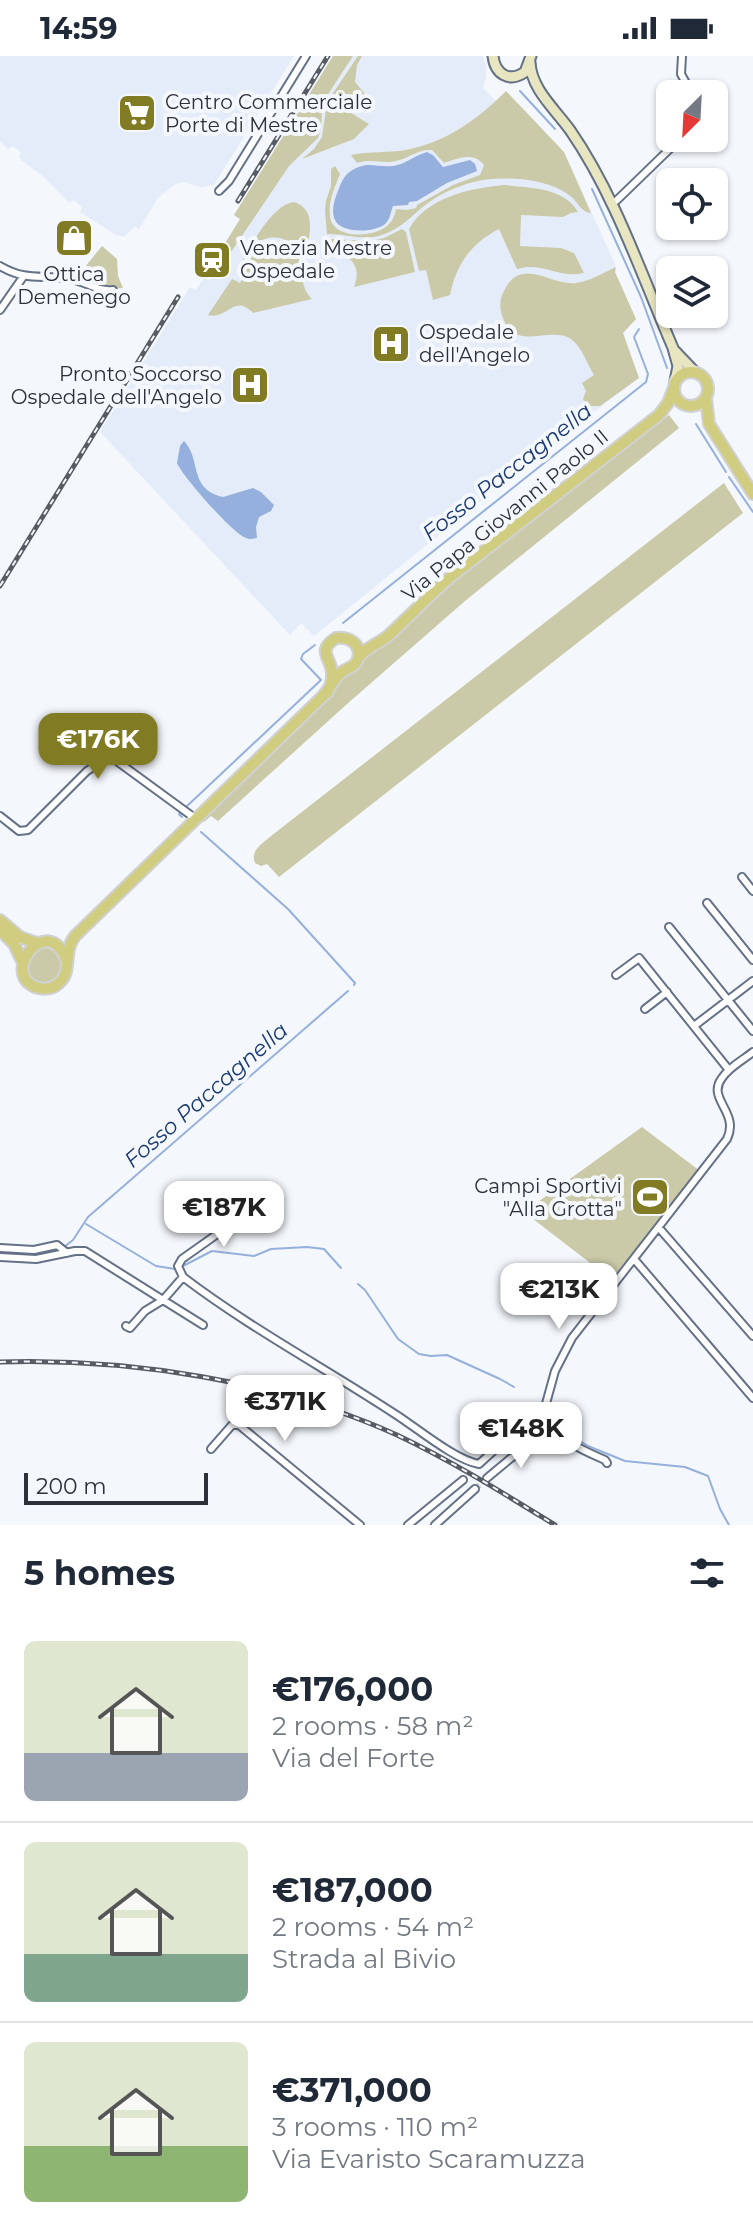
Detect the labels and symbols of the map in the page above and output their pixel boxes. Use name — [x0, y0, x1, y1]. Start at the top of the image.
north arrow — [656, 80, 728, 152]
place label: Centro Commerciale Porte di Mestre — [165, 90, 372, 137]
supermarket icon: Centro Commerciale Porte di Mestre — [116, 92, 158, 134]
shop icon: Ottica Demenego — [53, 217, 95, 259]
place label: Venezia Mestre Ospedale — [240, 236, 392, 283]
station icon: Venezia Mestre Ospedale — [191, 239, 233, 281]
place label: Ottica Demenego — [17, 262, 131, 309]
place label: Ospedale dell'Angelo — [419, 320, 530, 367]
hospital icon: Ospedale dell'Angelo — [370, 323, 412, 365]
place label: Pronto Soccorso Ospedale dell'Angelo — [11, 362, 222, 409]
hospital icon: Pronto Soccorso Ospedale dell'Angelo — [229, 364, 271, 406]
water label: Fosso Paccagnella — [417, 397, 597, 547]
street label: Via Papa Giovanni Paolo II — [397, 424, 613, 606]
pin: €176K — [42, 713, 154, 781]
water label: Fosso Paccagnella — [119, 1017, 293, 1173]
place label: Campi Sportivi "Alla Grotta" — [474, 1174, 622, 1221]
sports icon: Campi Sportivi "Alla Grotta" — [629, 1176, 671, 1218]
pin: €187K — [168, 1181, 280, 1249]
pin: €213K — [503, 1263, 615, 1331]
pin: €371K — [229, 1375, 341, 1443]
pin: €148K — [465, 1402, 577, 1470]
scale bar — [24, 1469, 208, 1505]

